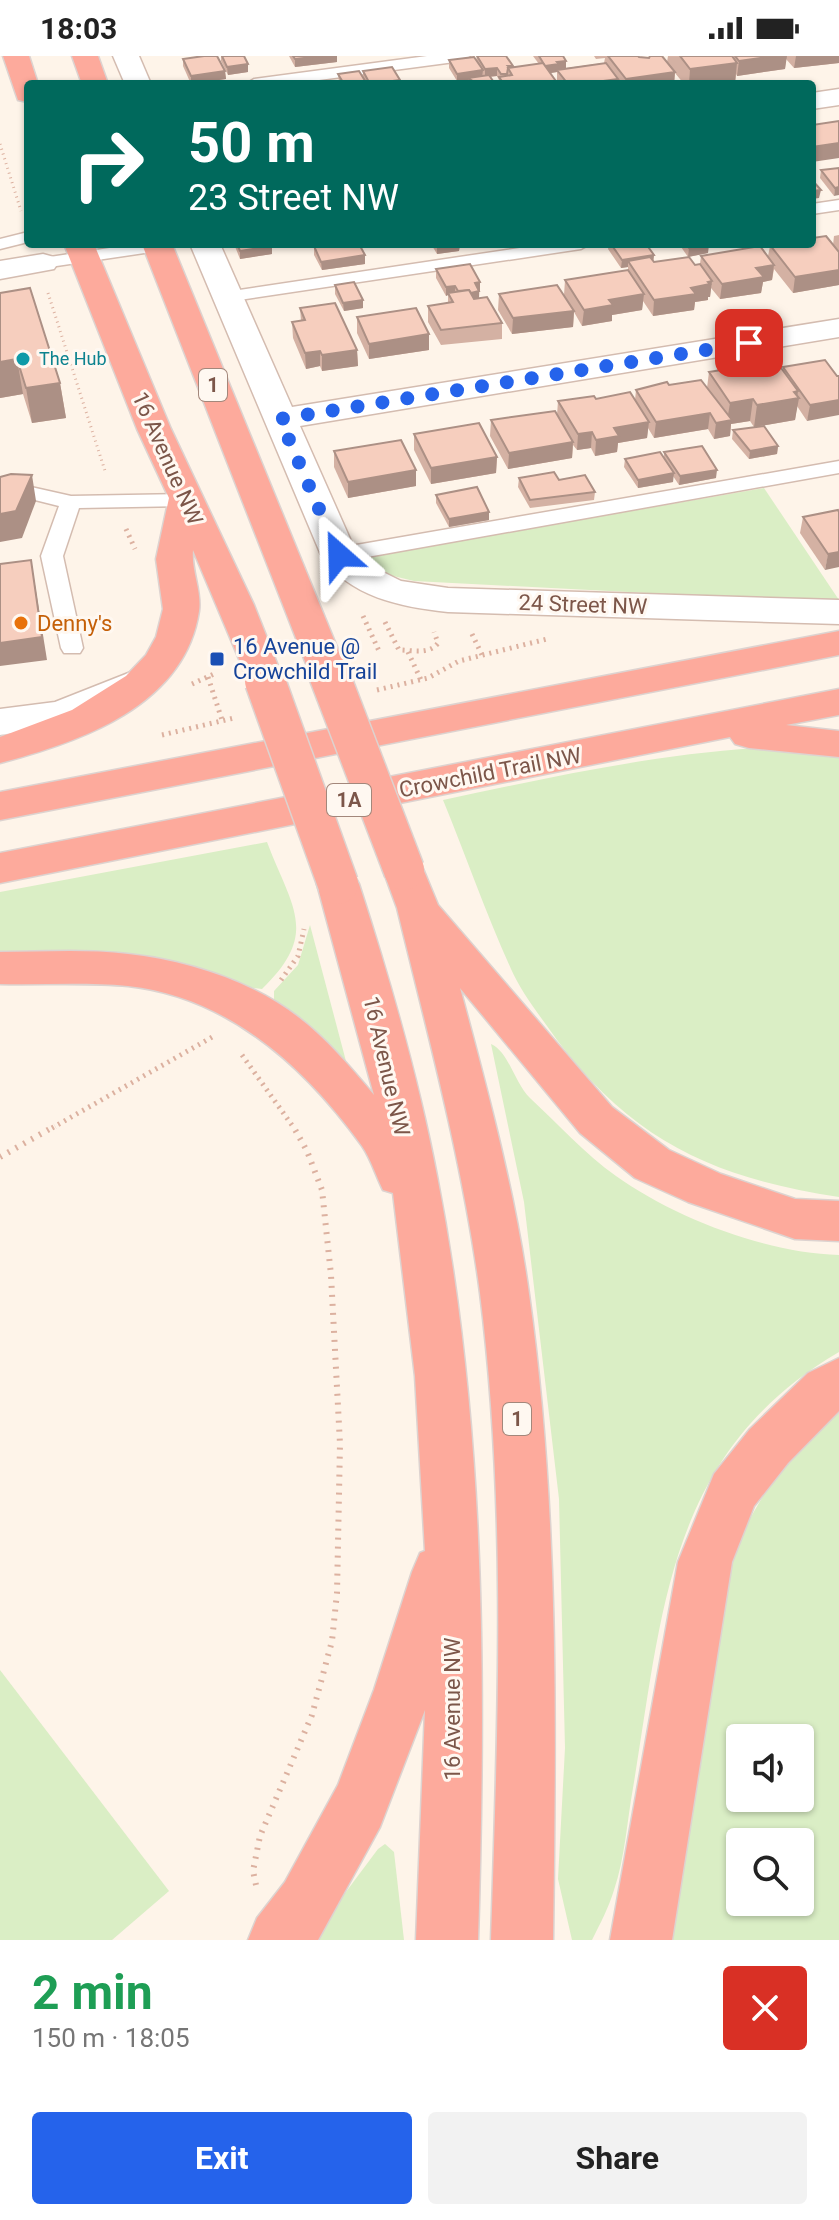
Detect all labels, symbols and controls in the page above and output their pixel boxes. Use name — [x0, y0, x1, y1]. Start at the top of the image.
text: 18:03 — [40, 11, 117, 46]
text: 50 m — [188, 110, 315, 176]
icon: right — [56, 112, 160, 216]
text: 23 Street NW — [188, 177, 399, 219]
pin — [715, 309, 783, 377]
icon: arrive — [727, 321, 771, 365]
place label: The Hub — [39, 348, 107, 369]
marker: The Hub — [14, 350, 32, 368]
road number: 1 — [199, 369, 227, 401]
street label: 16 Avenue NW — [127, 388, 208, 529]
position arrow — [297, 513, 381, 597]
street label: 24 Street NW — [518, 590, 648, 619]
place label: Denny's — [37, 611, 112, 636]
marker: Denny's — [12, 614, 30, 632]
place label: 16 Avenue @ Crowchild Trail — [233, 634, 377, 684]
marker: 16 Avenue @ Crowchild Trail — [208, 650, 226, 668]
street label: Crowchild Trail NW — [397, 742, 584, 802]
road number: 1A — [327, 784, 371, 816]
street label: 16 Avenue NW — [358, 994, 415, 1139]
road number: 1 — [503, 1403, 531, 1435]
street label: 16 Avenue NW — [440, 1637, 465, 1780]
map controls — [726, 1724, 814, 1916]
button: sound — [726, 1724, 814, 1812]
button: search — [726, 1828, 814, 1916]
text: 2 min — [32, 1964, 153, 2021]
button: close — [723, 1966, 807, 2050]
text: 150 m · 18:05 — [32, 2023, 190, 2053]
button: Exit — [32, 2112, 412, 2204]
button: Share — [428, 2112, 807, 2204]

